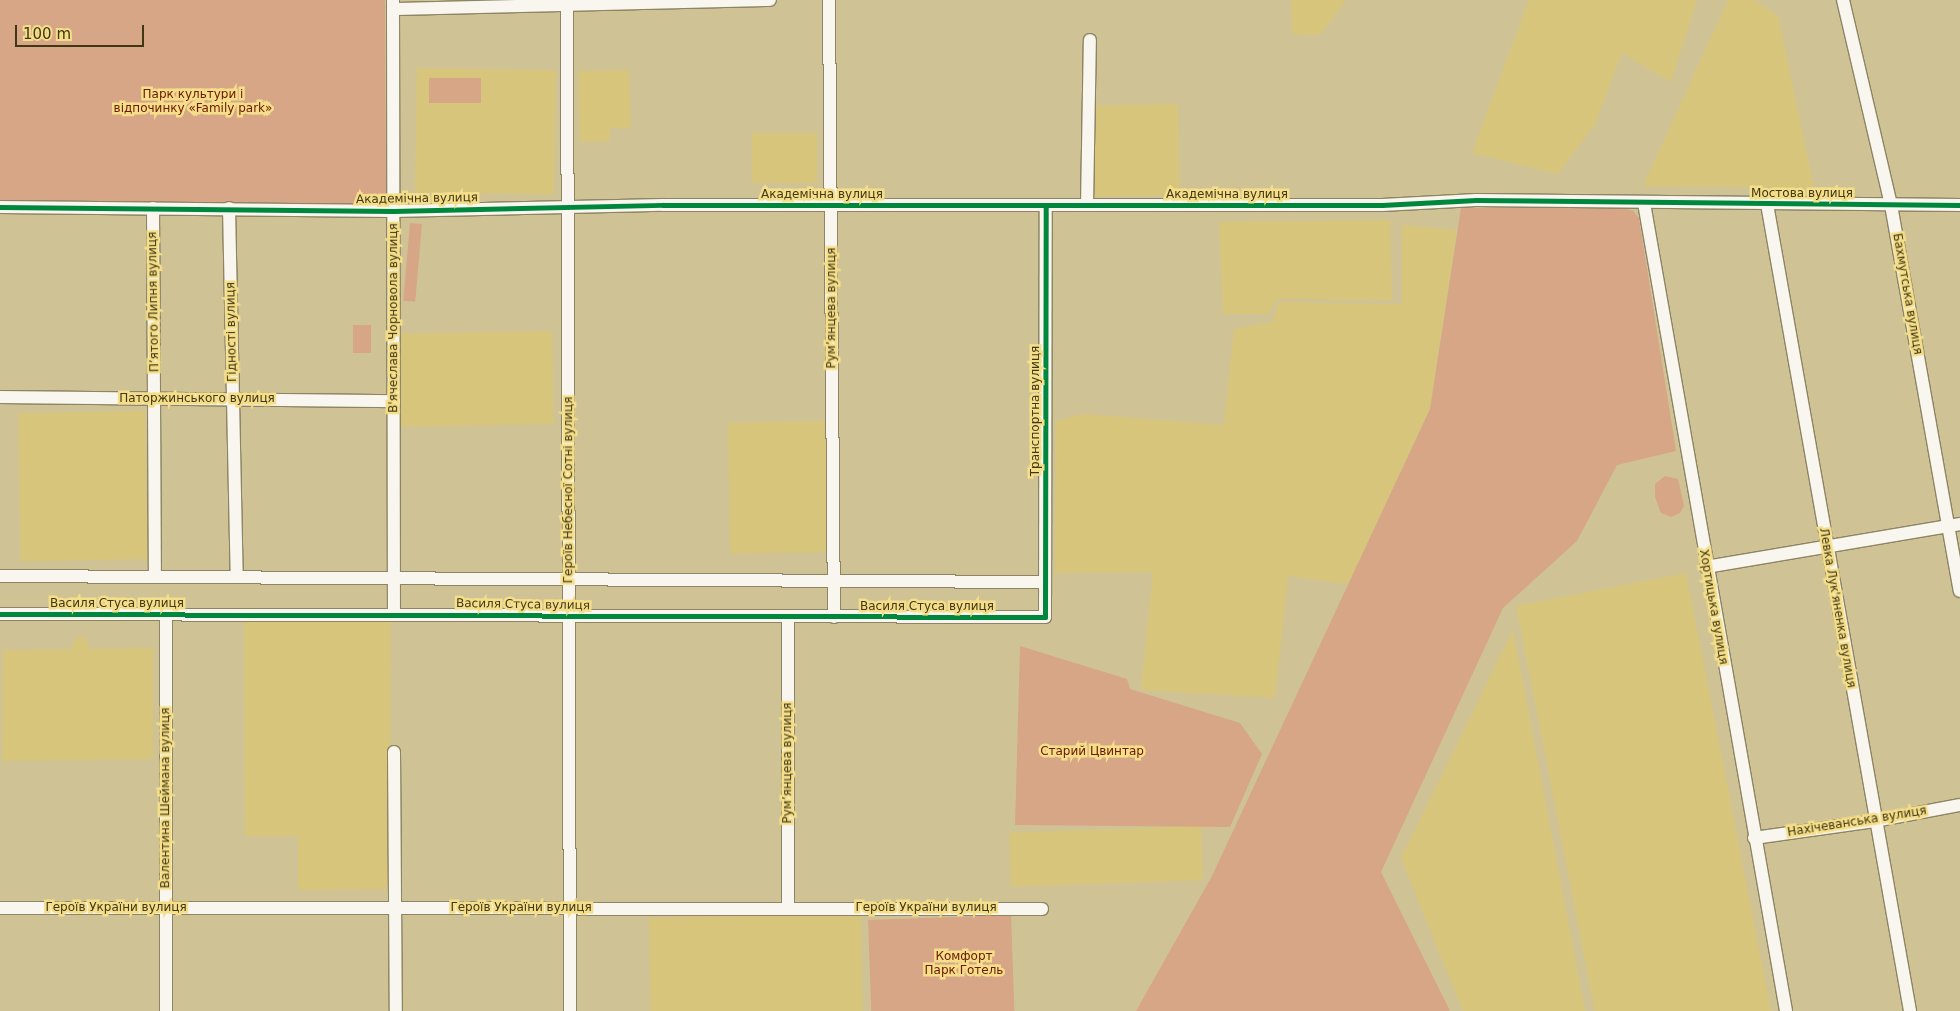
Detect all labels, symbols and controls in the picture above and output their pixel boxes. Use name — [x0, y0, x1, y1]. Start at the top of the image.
scale bar — [18, 15, 146, 47]
text: 100 m — [23, 25, 71, 43]
park label: Парк культури і відпочинку «Family park» — [114, 88, 272, 116]
street label: Мостова вулиця — [1751, 187, 1853, 201]
street label: Академічна вулиця — [761, 188, 883, 202]
street label: Академічна вулиця — [1166, 188, 1288, 202]
street label: Академічна вулиця — [356, 191, 478, 207]
street label: В'ячеслава Чорновола вулиця — [387, 223, 401, 413]
street label: П’ятого Липня вулиця — [146, 232, 162, 372]
street label: Бахмутська вулиця — [1889, 232, 1925, 356]
street label: Рум’янцева вулиця — [825, 247, 839, 369]
street label: Гідності вулиця — [224, 282, 240, 382]
street label: Транспортна вулиця — [1029, 346, 1043, 476]
street label: Паторжинського вулиця — [119, 392, 275, 406]
street label: Героїв Небесної Сотні вулиця — [562, 397, 576, 583]
street label: Левка Лук'яненка вулиця — [1816, 527, 1858, 689]
street label: Хортицька вулиця — [1696, 548, 1730, 666]
street label: Василя Стуса вулиця — [50, 597, 184, 611]
street label: Василя Стуса вулиця — [456, 597, 590, 613]
street label: Василя Стуса вулиця — [860, 600, 994, 614]
street label: Рум’янцева вулиця — [781, 702, 795, 824]
street label: Валентина Шеймана вулиця — [159, 708, 173, 888]
park label: Старий Цвинтар — [1040, 745, 1144, 759]
street label: Нахічеванська вулиця — [1786, 804, 1928, 840]
street label: Героїв України вулиця — [45, 901, 187, 915]
street label: Героїв України вулиця — [450, 901, 592, 915]
street label: Героїв України вулиця — [855, 901, 997, 915]
park label: Комфорт Парк Готель — [925, 950, 1003, 978]

